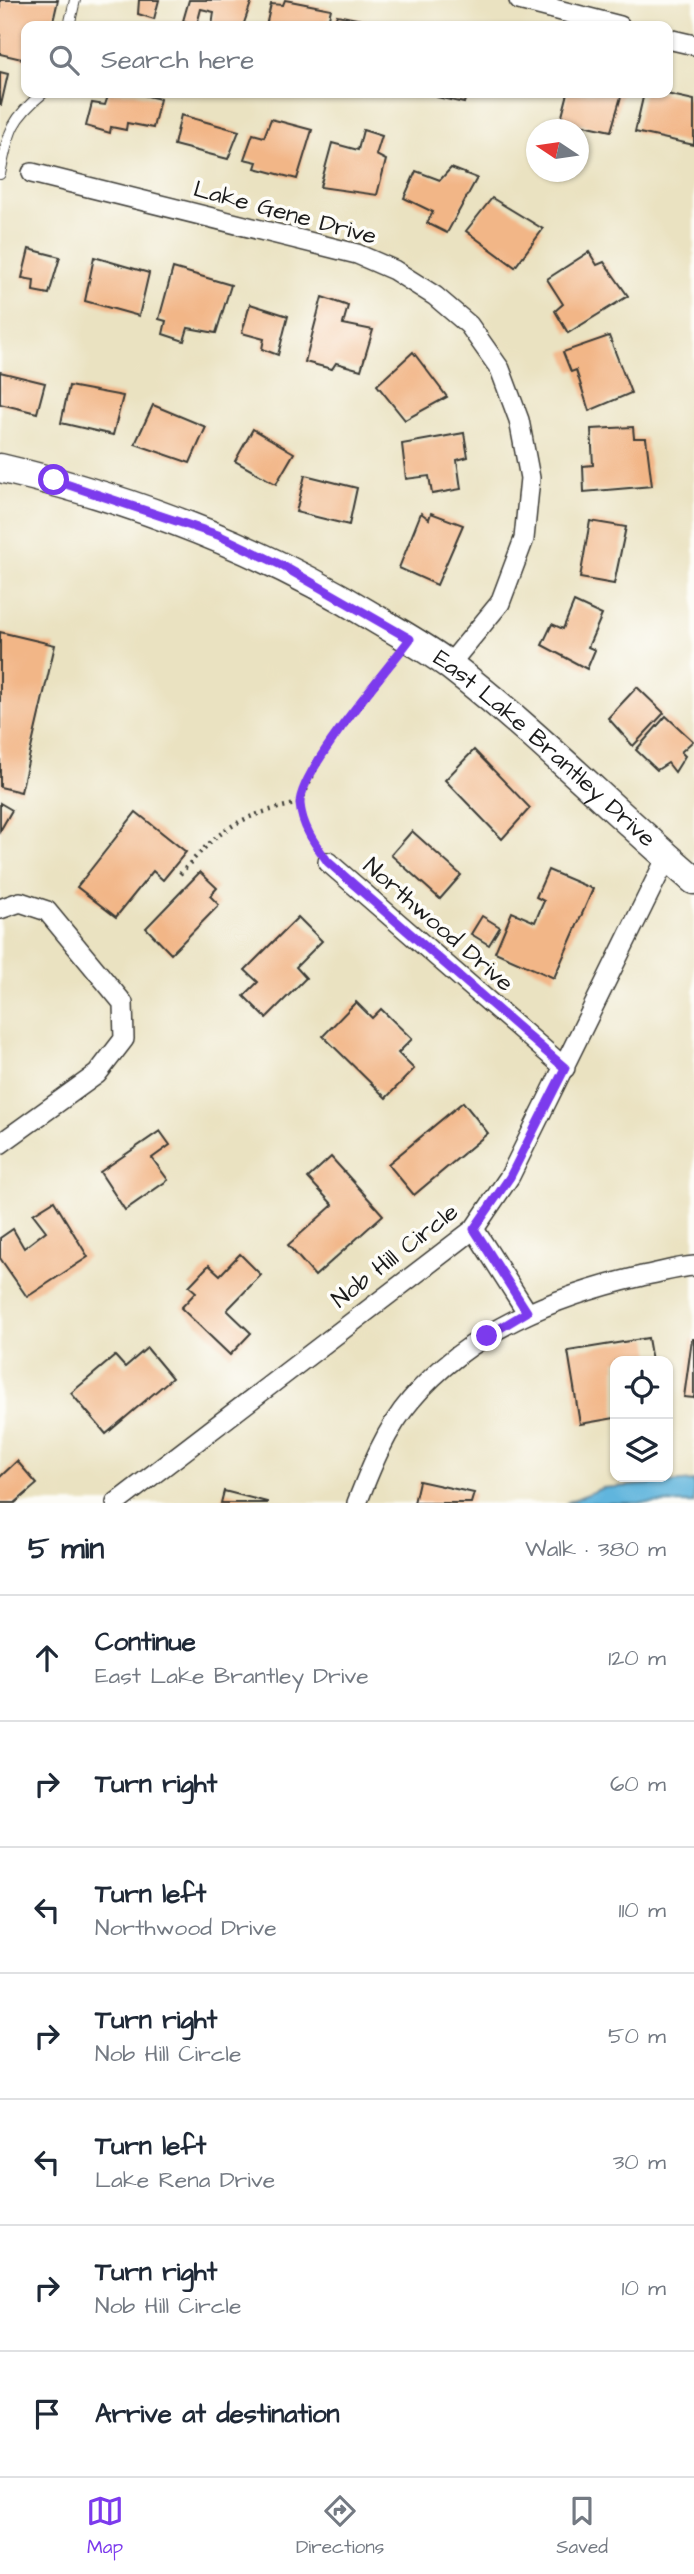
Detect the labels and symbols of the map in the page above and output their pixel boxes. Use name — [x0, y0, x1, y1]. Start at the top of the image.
north arrow — [526, 119, 589, 182]
street label: Lake Gene Drive — [190, 172, 380, 254]
route start — [38, 464, 69, 495]
street label: East Lake Brantley Drive — [426, 642, 663, 855]
street label: Northwood Drive — [355, 850, 521, 1000]
street label: Nob Hill Circle — [324, 1196, 466, 1316]
route end — [471, 1320, 502, 1351]

